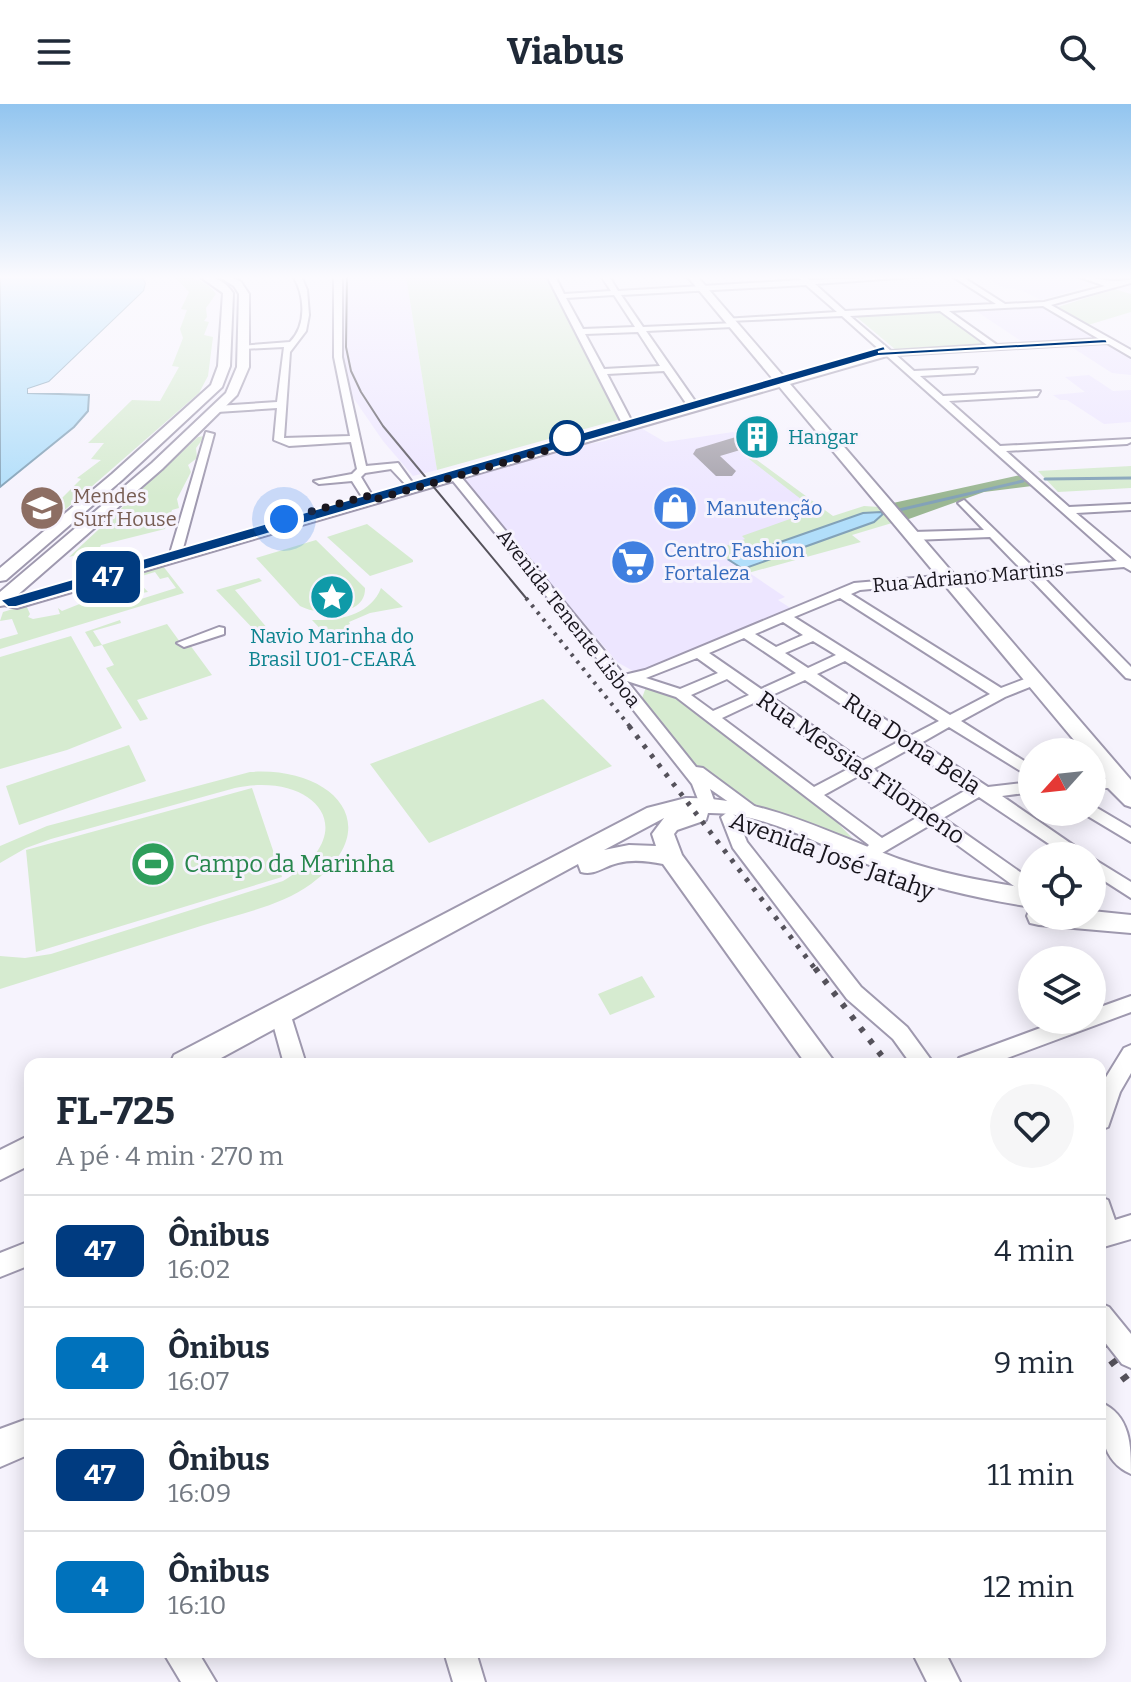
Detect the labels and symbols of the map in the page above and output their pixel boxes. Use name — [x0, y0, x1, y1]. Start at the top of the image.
building icon: Hangar — [733, 413, 781, 461]
unlabelled marker — [550, 421, 584, 455]
place label: Hangar — [788, 425, 858, 449]
school or university icon: Mendes Surf House — [18, 484, 66, 532]
place label: Mendes Surf House — [73, 484, 177, 531]
shop icon: Manutenção — [651, 484, 699, 532]
place label: Manutenção — [706, 496, 822, 520]
your location — [264, 499, 304, 539]
street label: Avenida Tenente Lisboa — [492, 524, 646, 712]
supermarket icon: Centro Fashion Fortaleza — [609, 538, 657, 586]
place label: Centro Fashion Fortaleza — [664, 538, 805, 585]
line badge: 47 — [72, 551, 144, 603]
street label: Rua Adriano Martins — [871, 557, 1065, 597]
place icon: Navio Marinha do Brasil U01-CEARÁ — [308, 573, 356, 621]
place label: Navio Marinha do Brasil U01-CEARÁ — [248, 624, 417, 671]
street label: Rua Messias Filomeno — [752, 686, 970, 850]
street label: Rua Dona Bela — [838, 688, 986, 800]
north arrow — [1018, 738, 1106, 826]
street label: Avenida José Jatahy — [726, 806, 938, 906]
sports icon: Campo da Marinha — [129, 840, 177, 888]
place label: Campo da Marinha — [184, 850, 395, 878]

